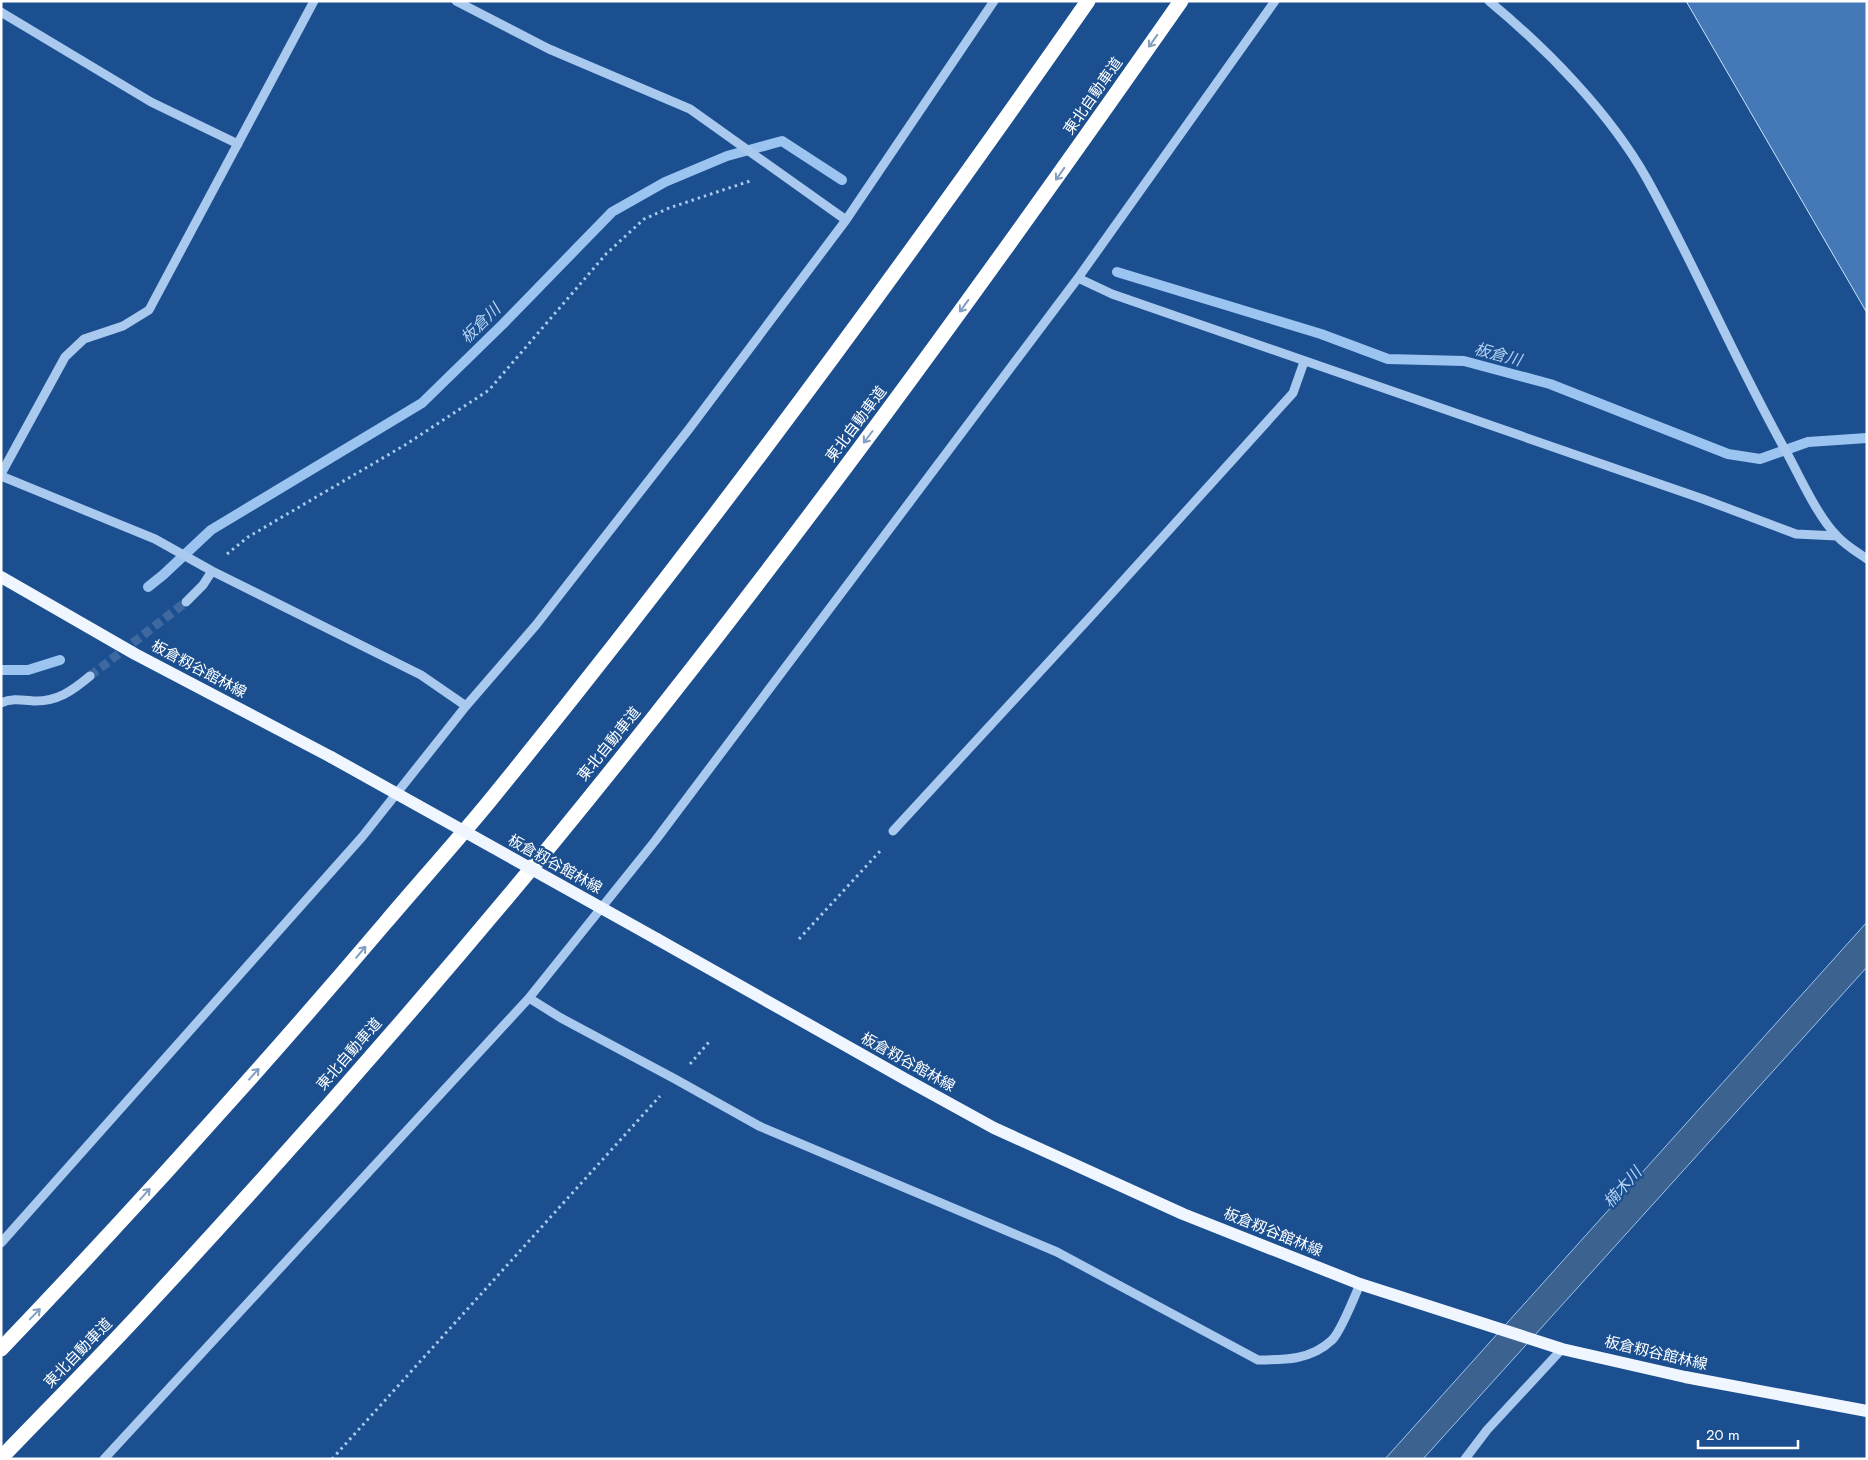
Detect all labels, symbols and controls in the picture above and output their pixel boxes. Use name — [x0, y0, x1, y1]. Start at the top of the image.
one-way arrow — [1148, 34, 1158, 48]
street label: 東北自動車道 — [1058, 53, 1128, 139]
one-way arrow — [1055, 167, 1065, 181]
water label: 板倉川 — [455, 297, 507, 348]
one-way arrow — [959, 299, 969, 313]
water label: 板倉川 — [1472, 337, 1526, 372]
street label: 東北自動車道 — [820, 381, 892, 467]
one-way arrow — [863, 430, 874, 443]
street label: 板倉籾谷館林線 — [147, 635, 251, 703]
street label: 東北自動車道 — [572, 702, 646, 786]
street label: 板倉籾谷館林線 — [504, 829, 606, 899]
one-way arrow — [356, 945, 367, 958]
street label: 東北自動車道 — [311, 1013, 387, 1095]
street label: 板倉籾谷館林線 — [857, 1027, 959, 1097]
one-way arrow — [248, 1067, 260, 1080]
water label: 楠木川 — [1598, 1160, 1648, 1213]
one-way arrow — [140, 1188, 151, 1201]
street label: 板倉籾谷館林線 — [1220, 1202, 1326, 1262]
one-way arrow — [29, 1307, 41, 1320]
street label: 東北自動車道 — [39, 1313, 117, 1393]
street label: 板倉籾谷館林線 — [1602, 1330, 1710, 1376]
scale bar — [1698, 1418, 1798, 1450]
text: 20 m — [1706, 1424, 1740, 1446]

